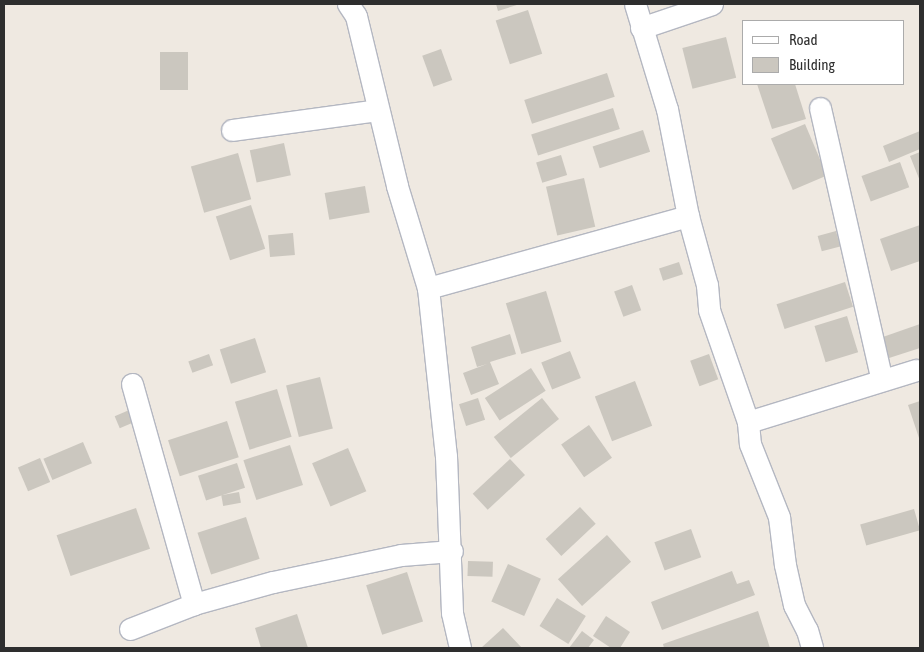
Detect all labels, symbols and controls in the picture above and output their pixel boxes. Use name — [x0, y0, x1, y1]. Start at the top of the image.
legend — [742, 20, 904, 85]
text: Road — [789, 31, 818, 48]
text: Building — [789, 56, 835, 73]

